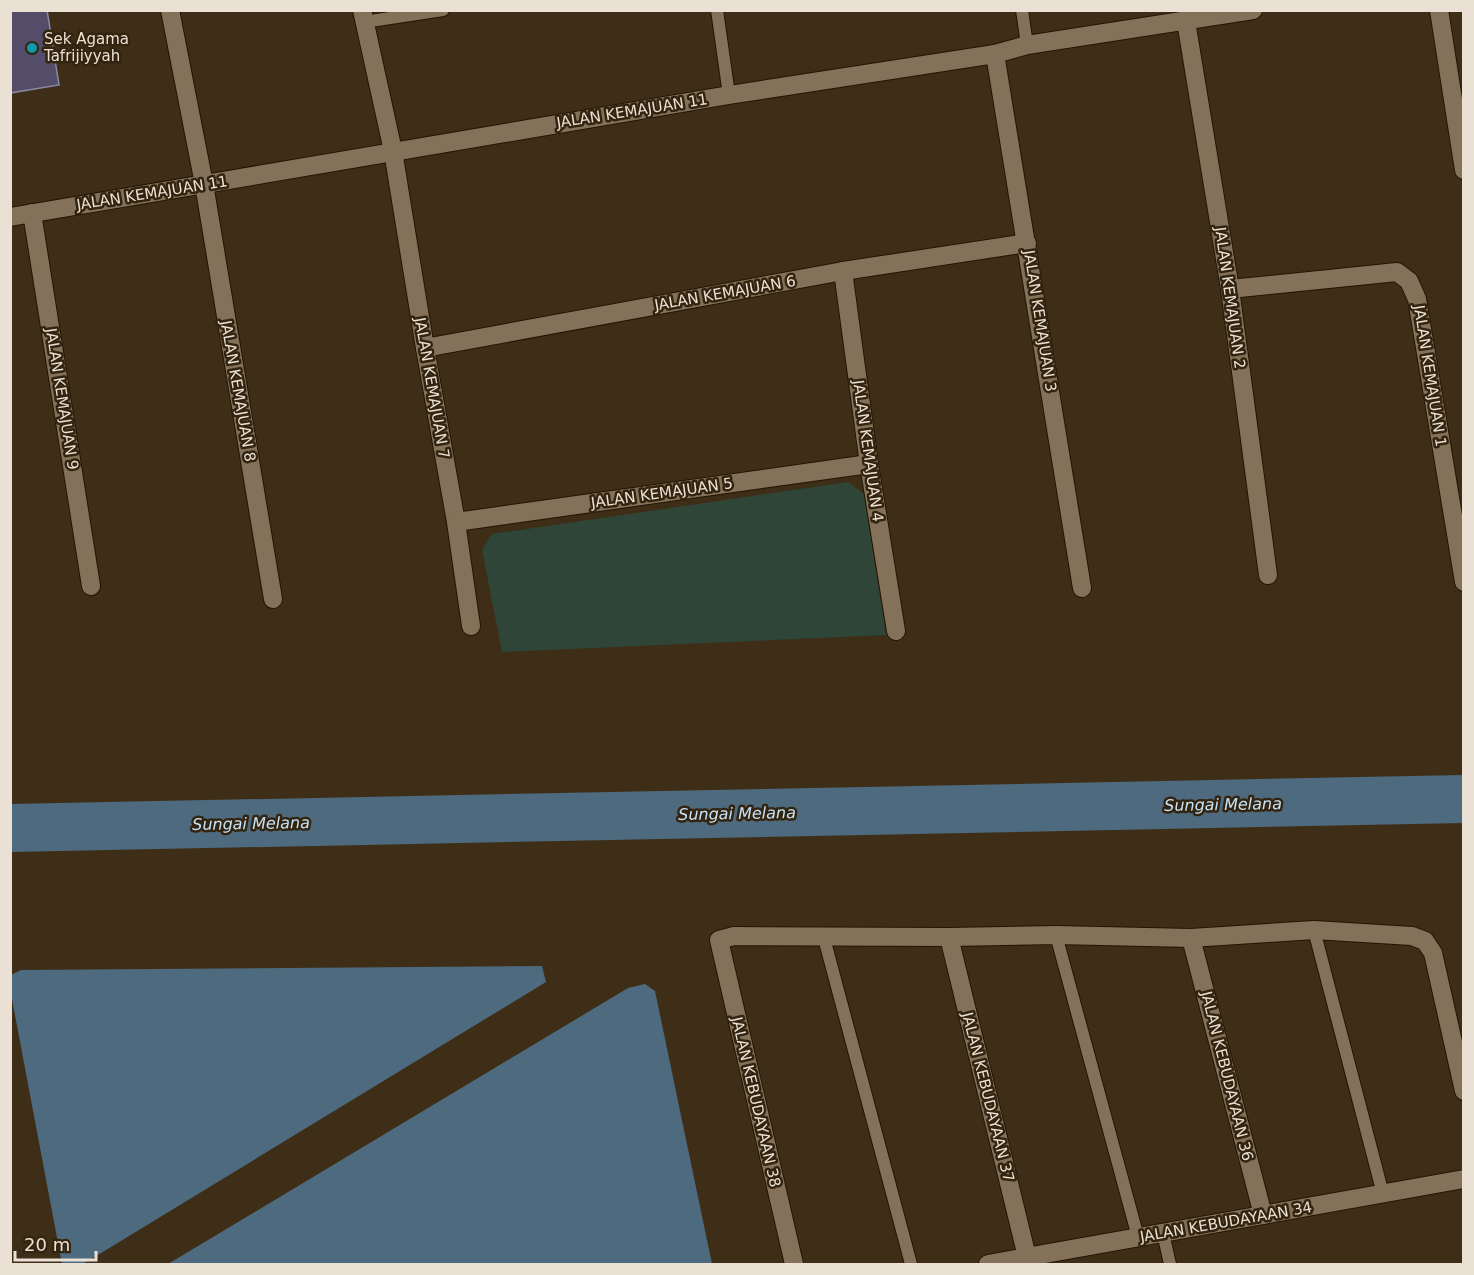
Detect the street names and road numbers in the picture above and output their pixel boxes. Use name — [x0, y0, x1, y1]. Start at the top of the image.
street label: JALAN KEMAJUAN 11 — [554, 90, 709, 132]
street label: JALAN KEMAJUAN 11 — [74, 172, 229, 214]
street label: JALAN KEMAJUAN 2 — [1211, 225, 1249, 370]
street label: JALAN KEMAJUAN 3 — [1020, 248, 1060, 393]
street label: JALAN KEMAJUAN 6 — [652, 272, 797, 314]
street label: JALAN KEMAJUAN 1 — [1410, 303, 1450, 448]
street label: JALAN KEMAJUAN 7 — [411, 315, 453, 460]
street label: JALAN KEMAJUAN 8 — [217, 318, 259, 463]
street label: JALAN KEMAJUAN 9 — [42, 326, 82, 471]
street label: JALAN KEMAJUAN 4 — [849, 378, 887, 523]
street label: JALAN KEMAJUAN 5 — [589, 474, 734, 512]
street label: JALAN KEBUDAYAAN 36 — [1197, 988, 1257, 1163]
street label: JALAN KEBUDAYAAN 37 — [958, 1009, 1018, 1184]
street label: JALAN KEBUDAYAAN 38 — [727, 1014, 784, 1189]
street label: JALAN KEBUDAYAAN 34 — [1138, 1198, 1313, 1246]

